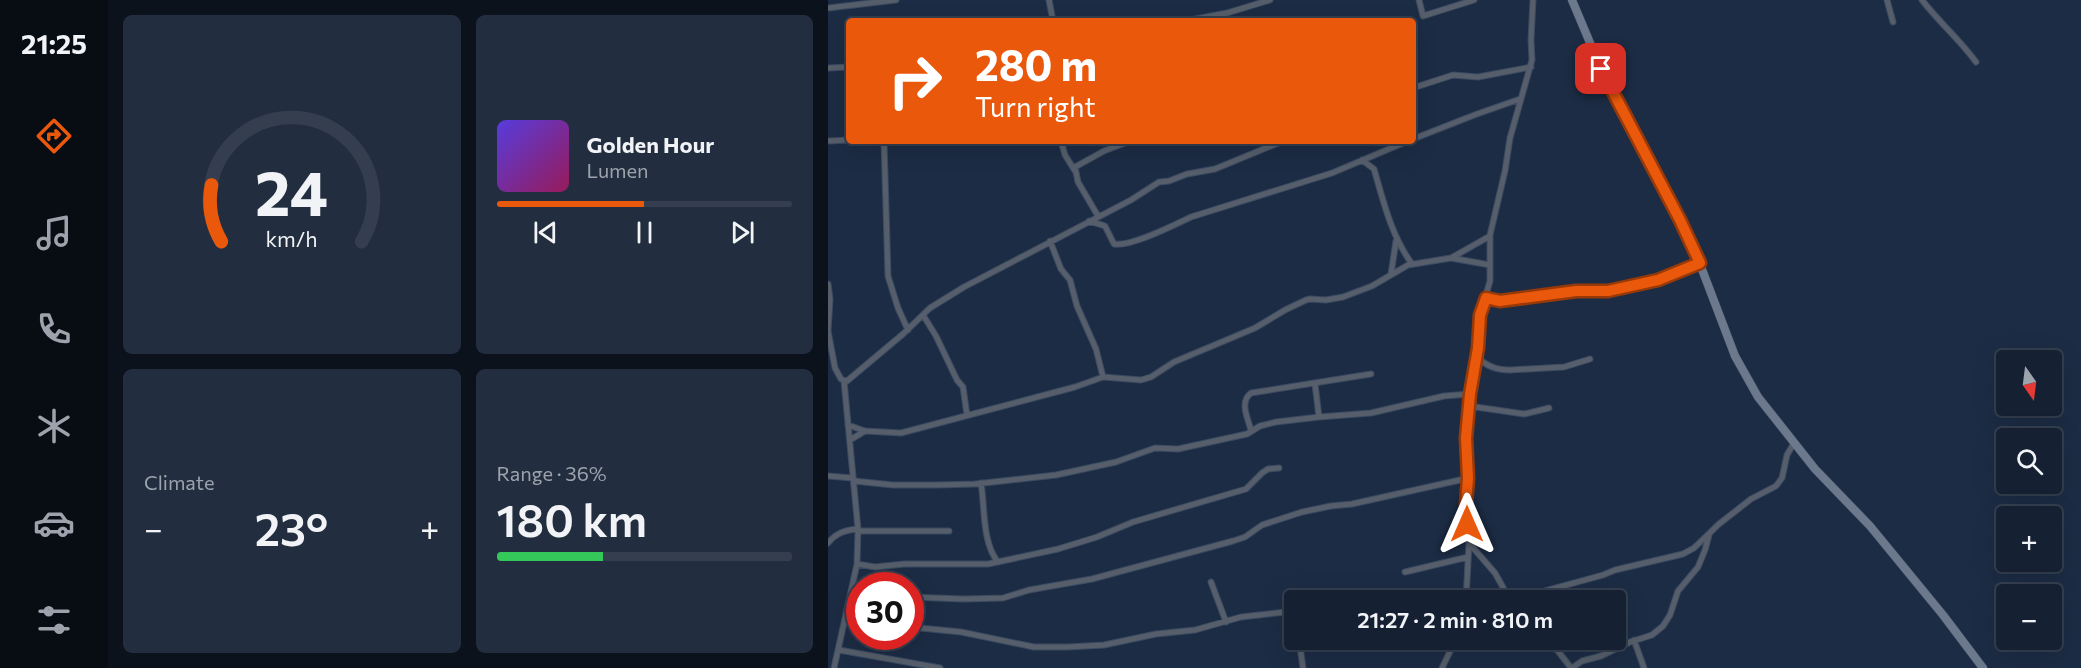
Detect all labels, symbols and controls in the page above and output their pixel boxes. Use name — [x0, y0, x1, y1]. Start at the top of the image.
text: 21:25 — [21, 27, 87, 60]
text: 280 m — [975, 38, 1097, 90]
icon: right — [876, 42, 954, 120]
pin — [1575, 43, 1626, 94]
icon: arrive — [1584, 52, 1617, 85]
text: Turn right — [975, 90, 1095, 123]
icon: directions — [33, 115, 75, 157]
text: Golden Hour — [587, 131, 714, 158]
text: 24 — [255, 153, 328, 229]
text: Lumen — [587, 158, 649, 182]
icon: music — [33, 212, 75, 254]
icon: previous — [529, 216, 562, 249]
icon: pause — [628, 216, 661, 249]
icon: next — [726, 216, 759, 249]
text: km/h — [266, 225, 318, 251]
icon: phone — [33, 308, 75, 350]
north arrow — [1996, 350, 2062, 416]
map controls — [1996, 350, 2062, 650]
icon: climate — [33, 405, 75, 447]
button: search — [1996, 428, 2062, 494]
text: Range · 36% — [497, 461, 607, 485]
text: Climate — [144, 470, 214, 494]
text: 180 km — [497, 491, 647, 546]
position arrow — [1435, 492, 1499, 556]
text: 23° — [255, 500, 328, 555]
icon: car — [33, 502, 75, 544]
button: + — [1996, 506, 2062, 572]
text: − — [144, 507, 163, 548]
text: + — [420, 507, 439, 548]
speed limit sign: 30 — [846, 572, 924, 650]
button: − — [1996, 584, 2062, 650]
icon: filters — [33, 599, 75, 641]
text: 21:27 · 2 min · 810 m — [1357, 606, 1553, 633]

